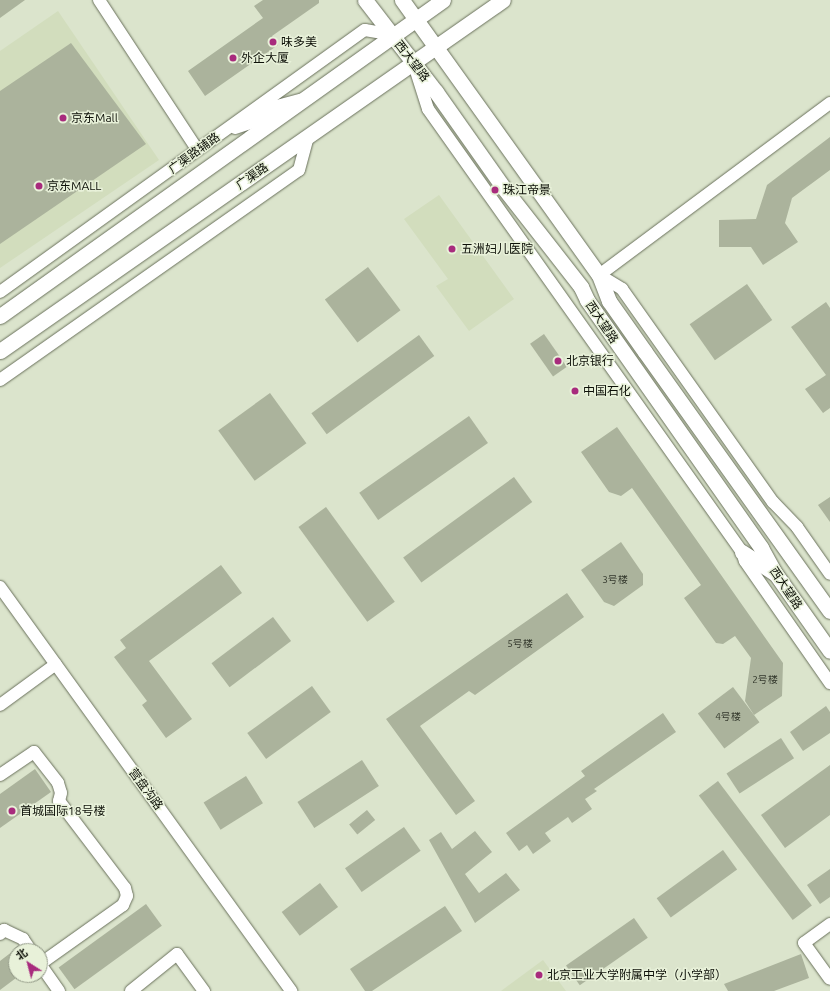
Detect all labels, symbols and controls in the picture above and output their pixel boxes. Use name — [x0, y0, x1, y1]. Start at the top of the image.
place label: 味多美 — [281, 35, 317, 49]
marker: 味多美 — [268, 37, 278, 47]
street label: 西大望路 — [392, 38, 432, 84]
place label: 外企大厦 — [241, 51, 289, 65]
marker: 外企大厦 — [228, 53, 238, 63]
place label: 京东Mall — [71, 111, 118, 125]
marker: 京东Mall — [58, 113, 68, 123]
street label: 广渠路辅路 — [165, 130, 223, 176]
street label: 广渠路 — [233, 160, 271, 192]
place label: 京东MALL — [47, 179, 101, 193]
marker: 京东MALL — [34, 181, 44, 191]
place label: 珠江帝景 — [503, 183, 551, 197]
marker: 珠江帝景 — [490, 185, 500, 195]
place label: 五洲妇儿医院 — [461, 242, 533, 256]
marker: 五洲妇儿医院 — [446, 243, 458, 255]
street label: 西大望路 — [583, 298, 621, 346]
place label: 北京银行 — [566, 354, 614, 368]
marker: 北京银行 — [553, 356, 563, 366]
place label: 中国石化 — [583, 384, 631, 398]
marker: 中国石化 — [570, 386, 580, 396]
street label: 西大望路 — [767, 564, 805, 612]
house number: 3号楼 — [602, 574, 628, 586]
house number: 5号楼 — [507, 638, 533, 650]
house number: 2号楼 — [752, 674, 778, 686]
house number: 4号楼 — [715, 711, 741, 723]
street label: 营盘沟路 — [126, 765, 166, 813]
place label: 首城国际18号楼 — [20, 804, 106, 818]
marker: 首城国际18号楼 — [7, 806, 17, 816]
north arrow — [8, 943, 48, 983]
text: 北 — [14, 946, 30, 962]
place label: 北京工业大学附属中学（小学部） — [547, 968, 727, 982]
marker: 北京工业大学附属中学（小学部） — [534, 970, 544, 980]

